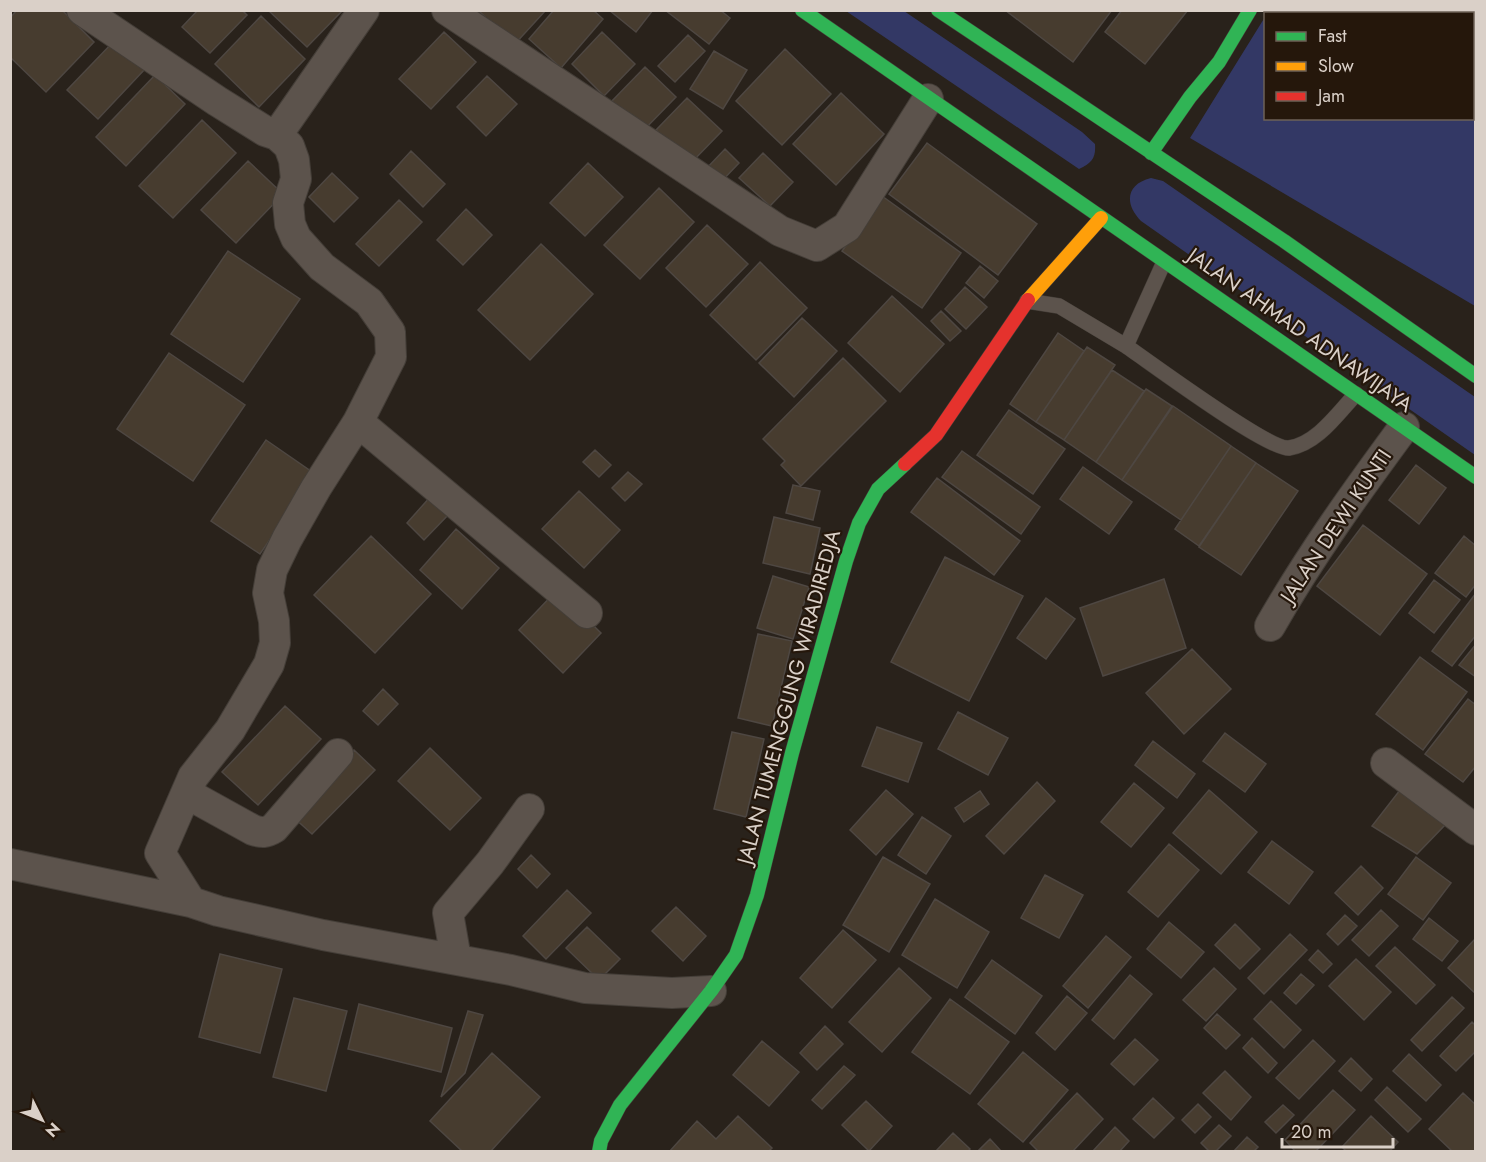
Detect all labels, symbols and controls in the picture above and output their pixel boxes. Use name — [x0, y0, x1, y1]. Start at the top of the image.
legend — [1264, 12, 1474, 120]
text: Fast — [1318, 23, 1347, 49]
text: Slow — [1318, 53, 1355, 79]
text: Jam — [1316, 83, 1345, 109]
street label: JALAN AHMAD ADNAWIJAYA — [1179, 239, 1419, 419]
street label: JALAN DEWI KUNTI — [1272, 443, 1399, 611]
street label: JALAN TUMENGGUNG WIRADIREDJA — [729, 526, 848, 870]
north arrow — [12, 1090, 72, 1150]
scale bar — [1282, 1111, 1393, 1149]
text: N — [40, 1117, 65, 1142]
text: 20 m — [1291, 1119, 1331, 1145]

